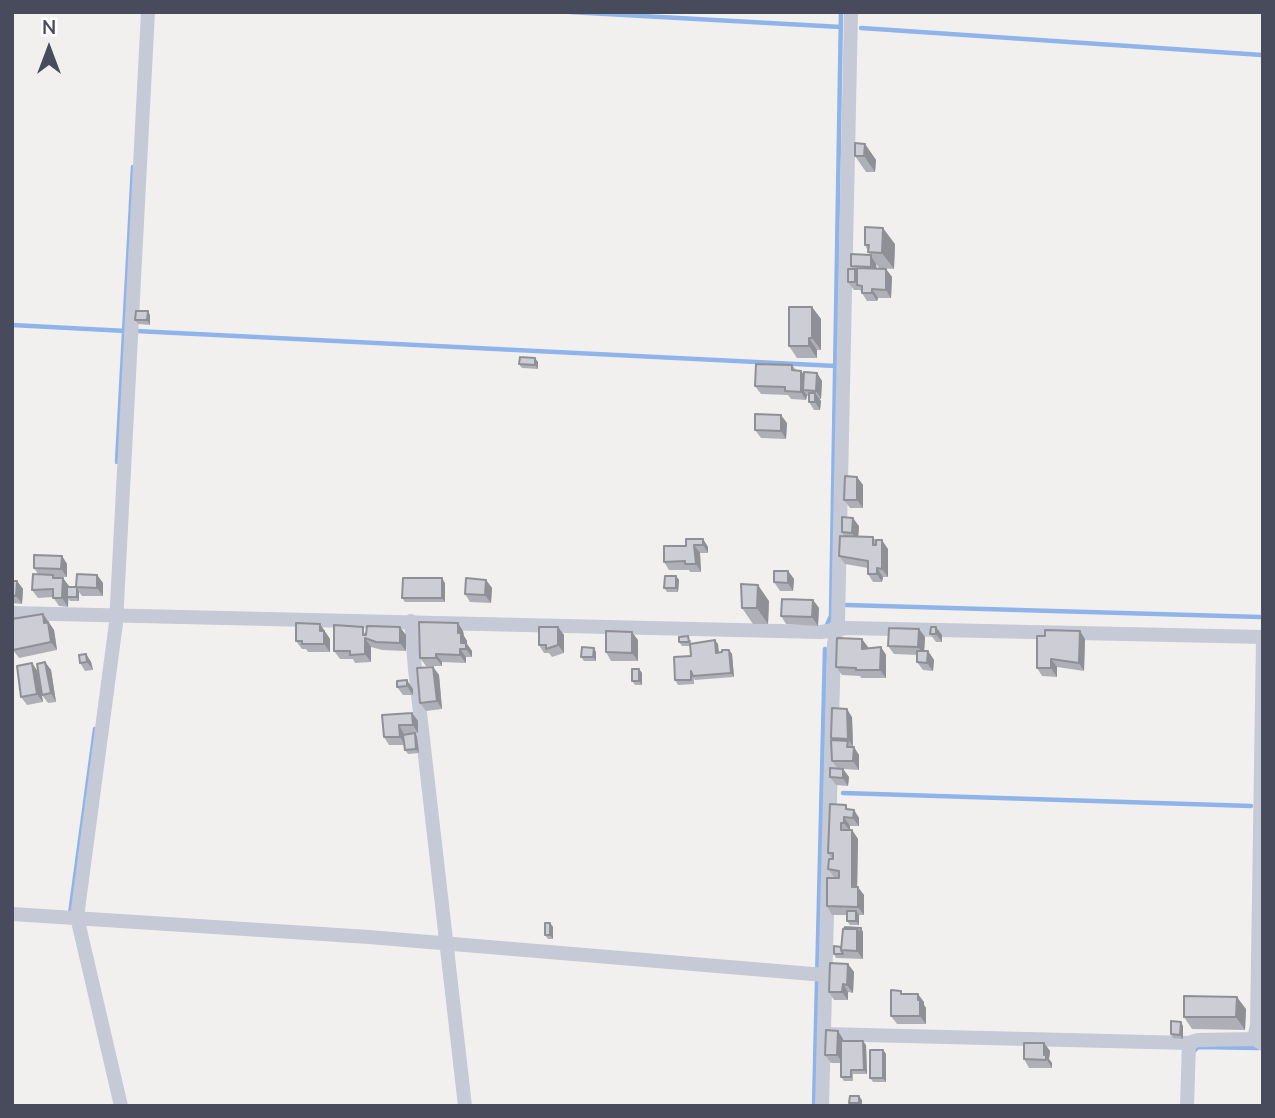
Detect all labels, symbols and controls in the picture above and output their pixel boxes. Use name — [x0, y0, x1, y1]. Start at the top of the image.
north arrow — [14, 14, 84, 84]
text: N — [42, 15, 56, 41]

